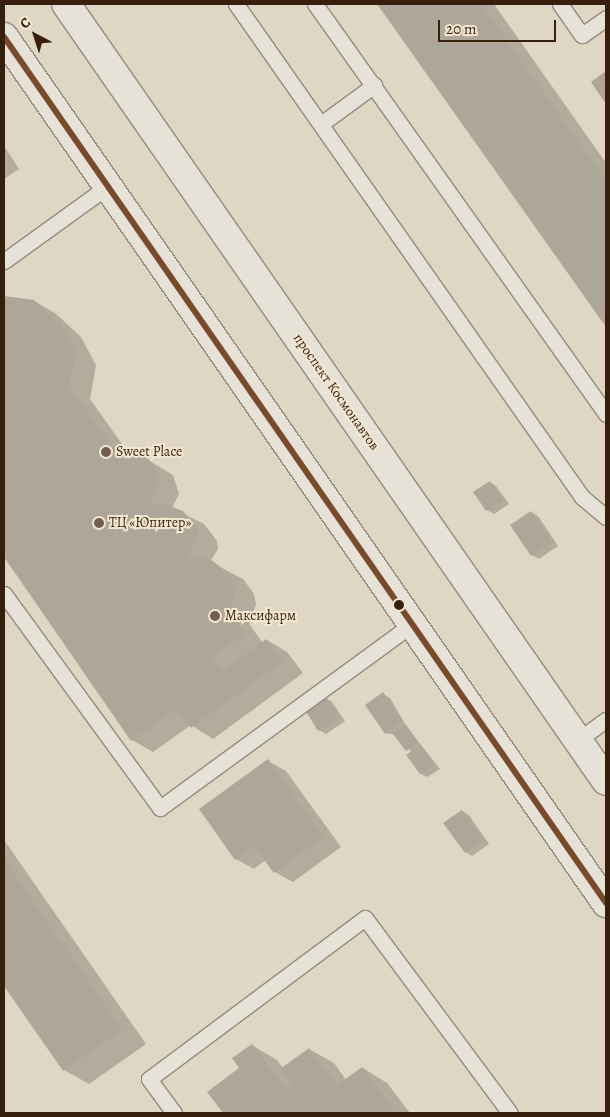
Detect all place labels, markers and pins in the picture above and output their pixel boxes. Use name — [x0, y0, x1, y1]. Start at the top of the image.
place label: Sweet Place — [116, 444, 182, 460]
marker: Sweet Place — [100, 446, 112, 458]
place label: ТЦ «Юпитер» — [109, 515, 191, 531]
marker: ТЦ «Юпитер» — [93, 517, 105, 529]
unlabelled marker — [394, 600, 404, 610]
place label: Максифарм — [225, 608, 296, 624]
marker: Максифарм — [209, 610, 221, 622]

